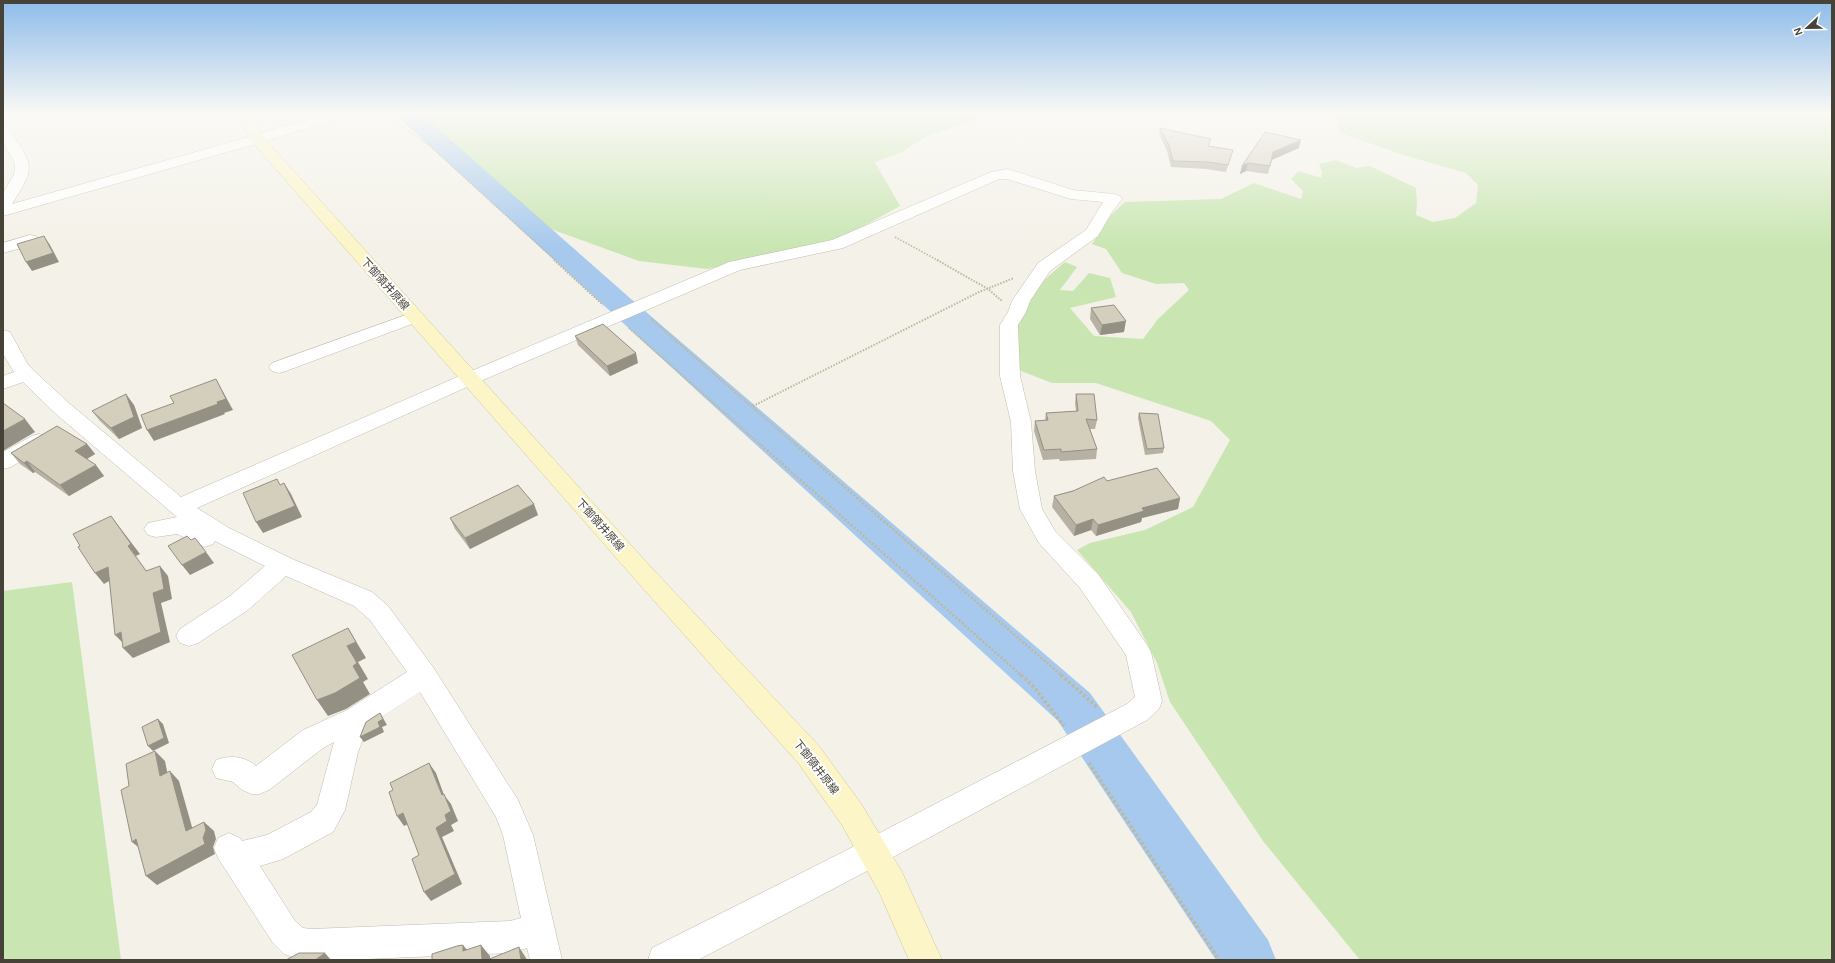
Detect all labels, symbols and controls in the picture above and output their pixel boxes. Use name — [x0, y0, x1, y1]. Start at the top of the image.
north arrow — [1787, 8, 1827, 48]
text: N — [1792, 26, 1805, 37]
street label: 下御領井原線 — [359, 255, 412, 312]
street label: 下御領井原線 — [574, 496, 627, 553]
street label: 下御領井原線 — [791, 737, 841, 796]

